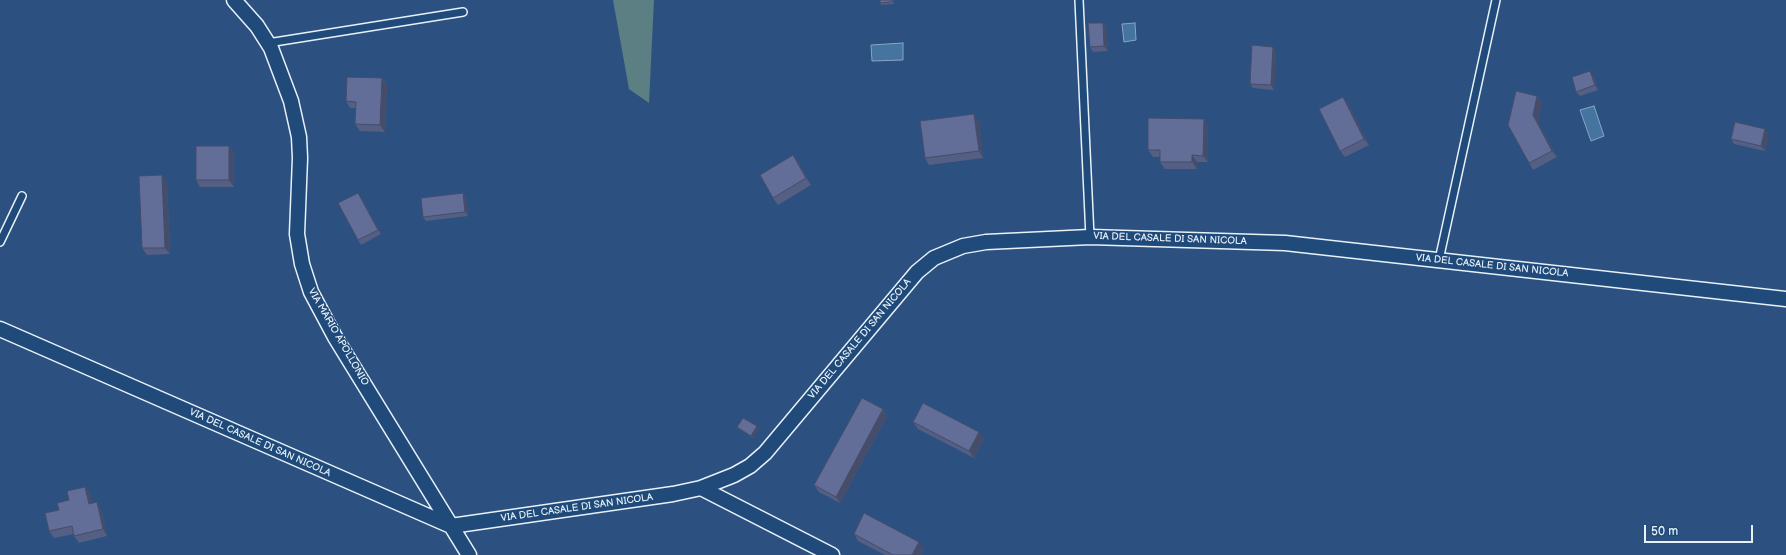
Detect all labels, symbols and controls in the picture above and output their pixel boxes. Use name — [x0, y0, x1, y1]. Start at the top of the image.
street label: VIA DEL CASALE DI SAN NICOLA — [1093, 230, 1247, 248]
street label: VIA DEL CASALE DI SAN NICOLA — [1415, 252, 1569, 280]
street label: VIA DEL CASALE DI SAN NICOLA — [806, 276, 914, 402]
street label: VIA MARIO APOLLONIO — [305, 286, 371, 388]
street label: VIA DEL CASALE DI SAN NICOLA — [187, 406, 333, 480]
street label: VIA DEL CASALE DI SAN NICOLA — [500, 491, 654, 525]
scale bar — [1646, 517, 1755, 543]
text: 50 m — [1651, 524, 1678, 539]

